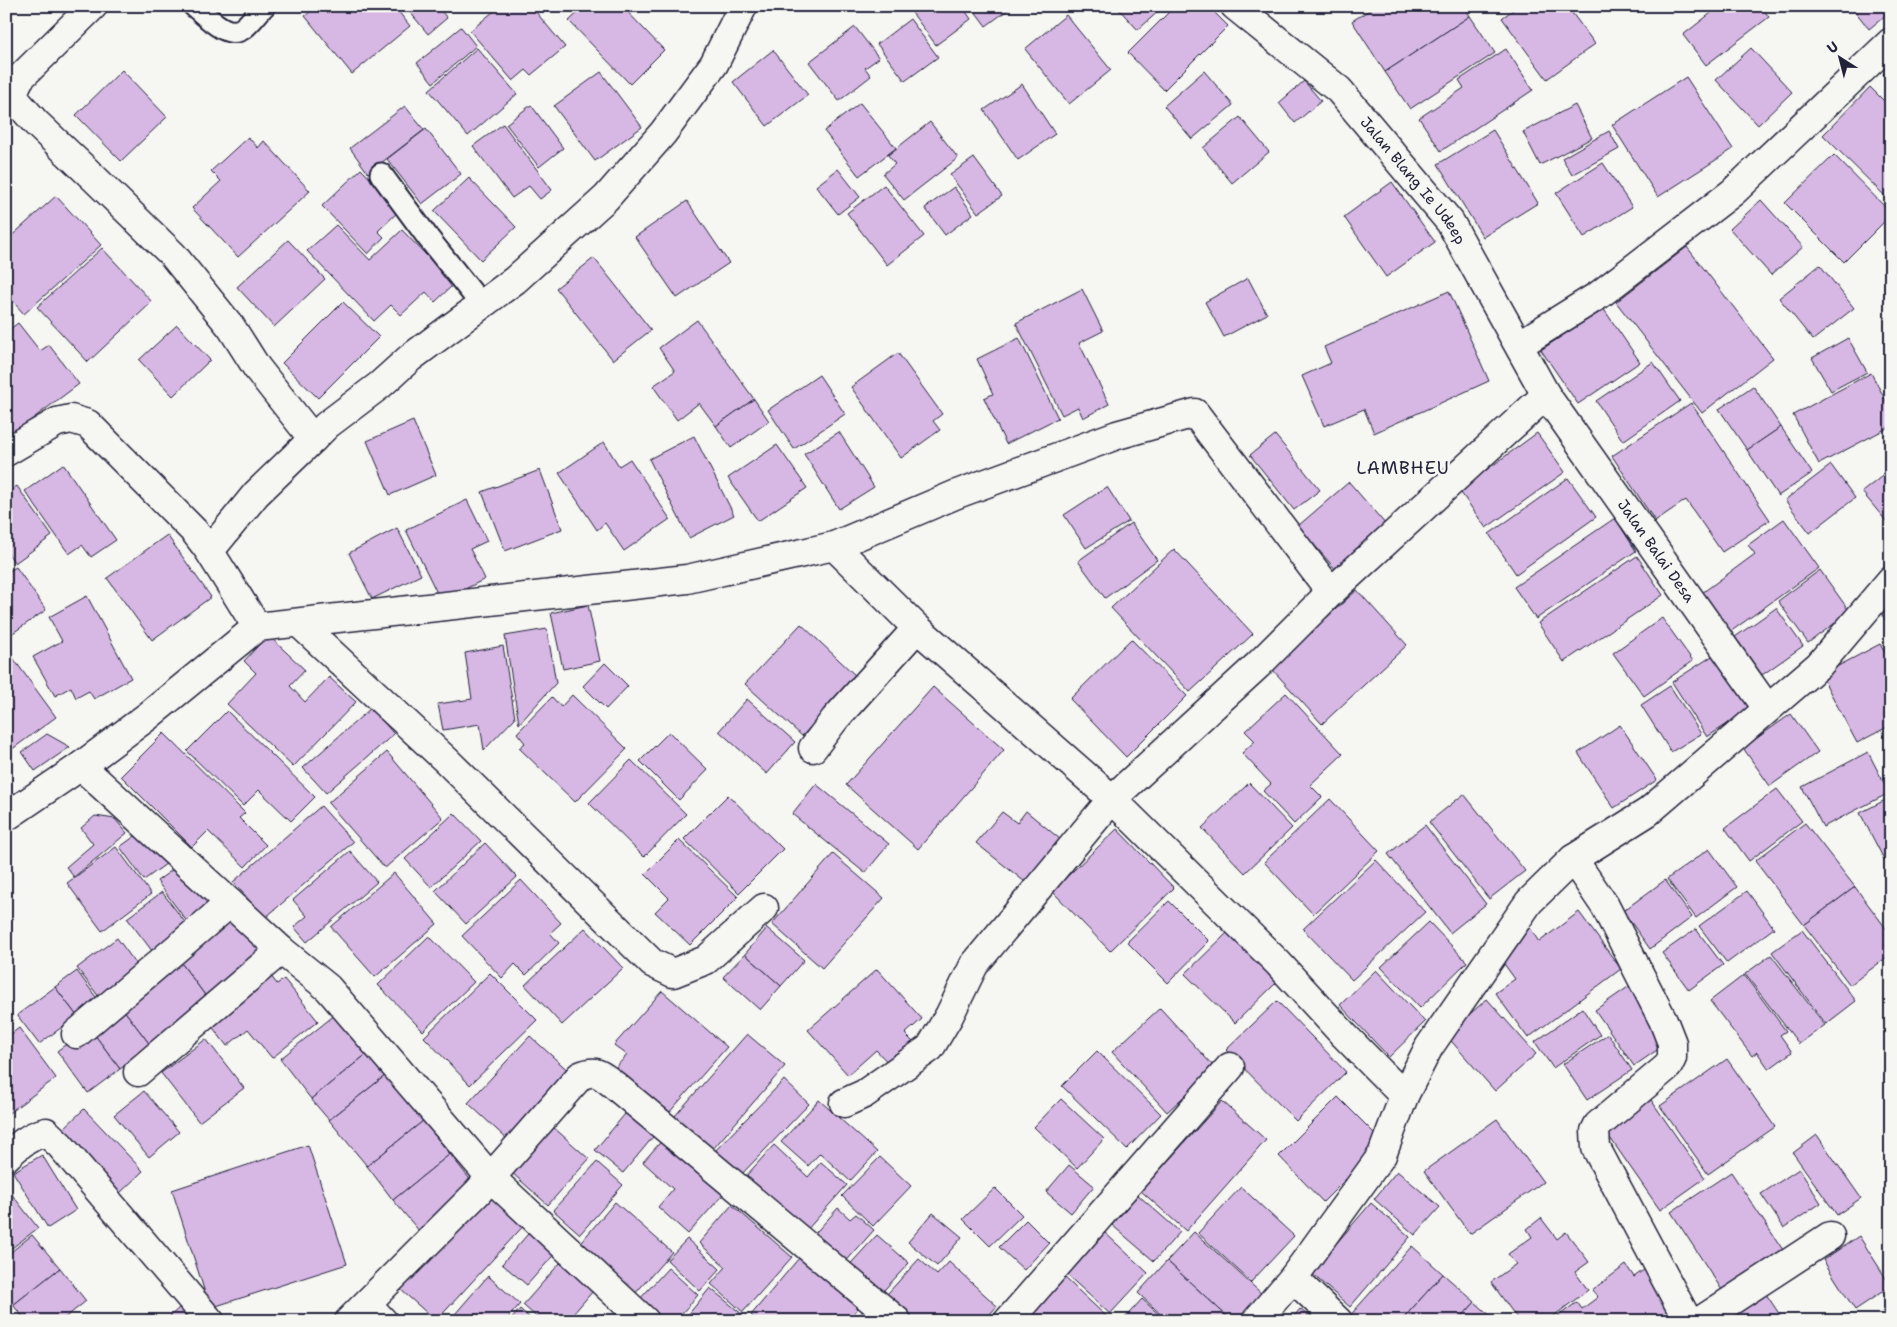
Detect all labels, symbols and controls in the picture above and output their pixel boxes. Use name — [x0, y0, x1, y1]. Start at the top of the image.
north arrow — [1814, 32, 1864, 82]
text: U — [1823, 37, 1842, 58]
street label: Jalan Blang Ie Udeep — [1356, 113, 1470, 248]
district label: LAMBHEU — [1356, 456, 1450, 480]
street label: Jalan Balai Desa — [1613, 495, 1700, 607]

